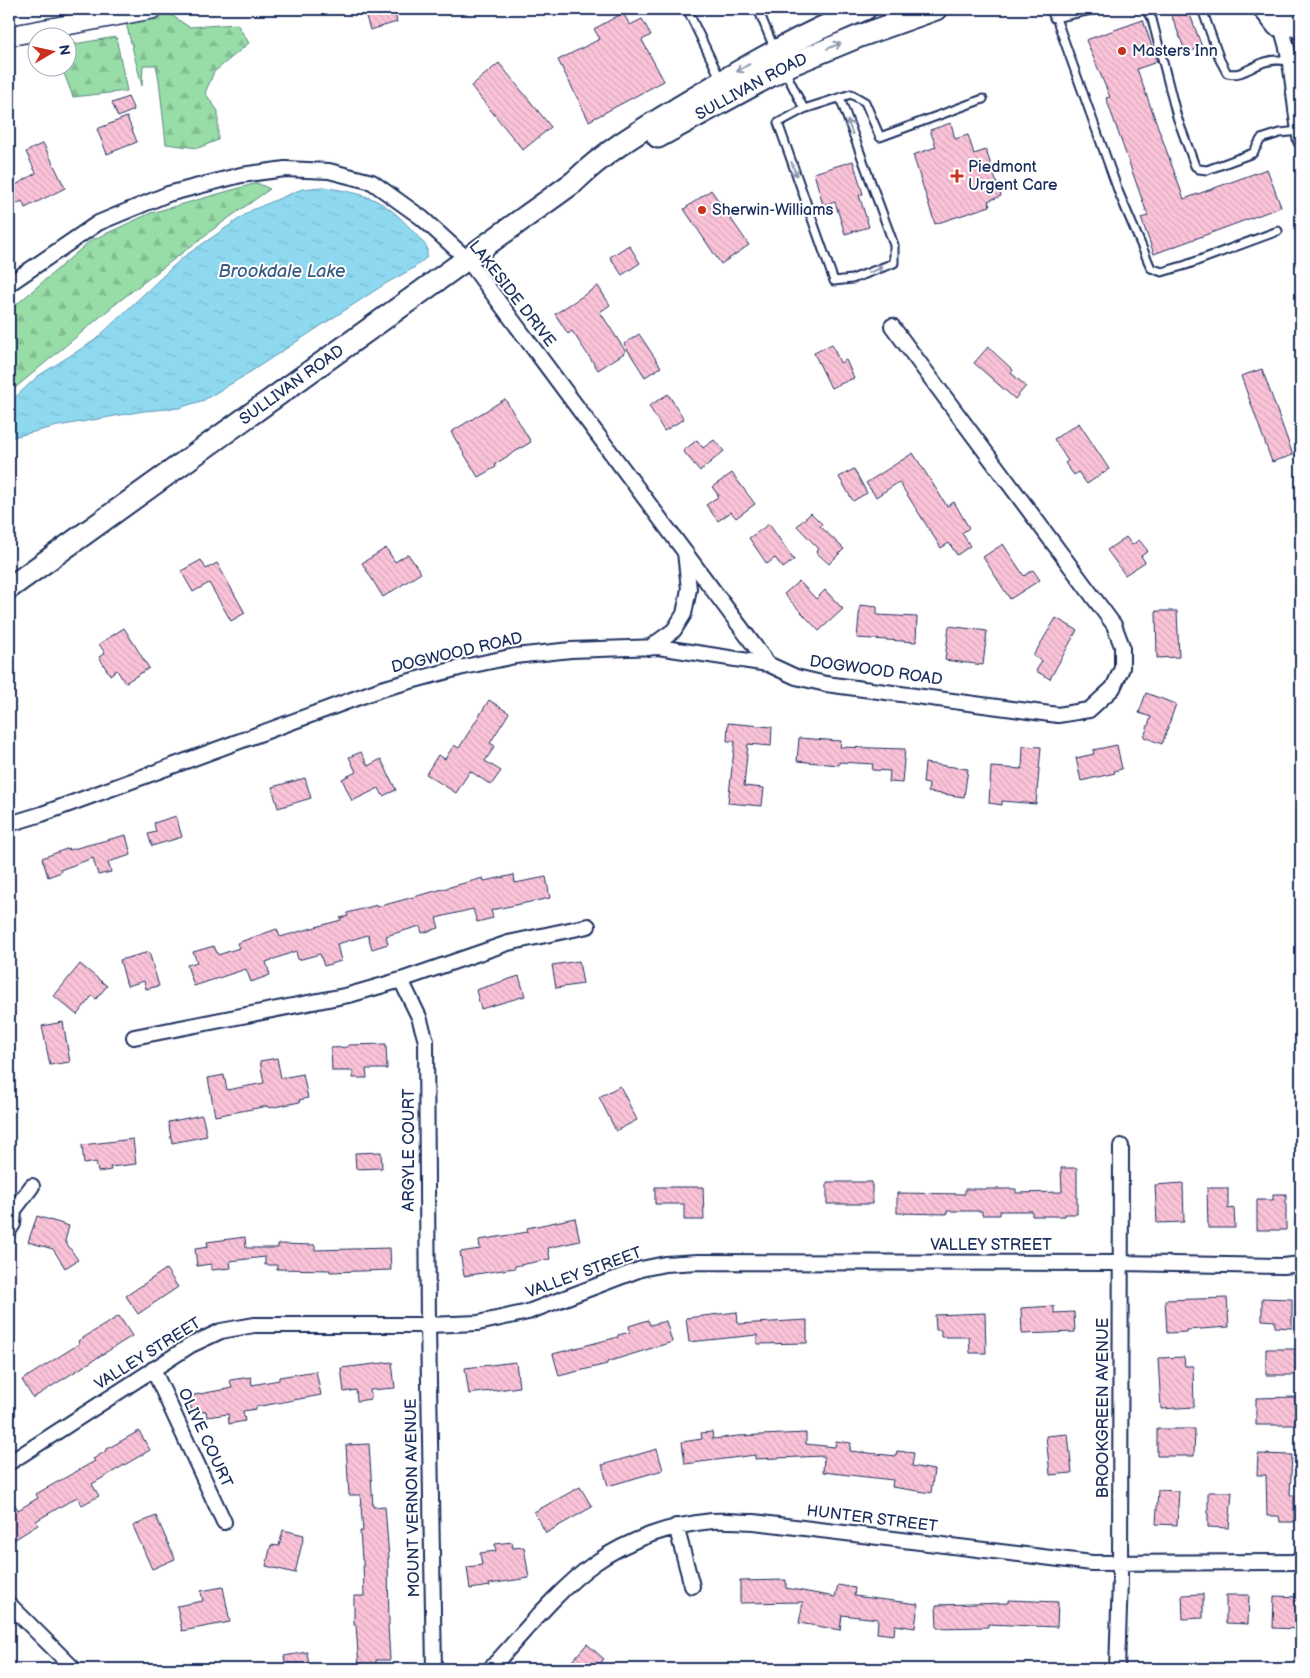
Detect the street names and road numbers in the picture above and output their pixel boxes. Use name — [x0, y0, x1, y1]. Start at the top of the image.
street label: SULLIVAN ROAD — [692, 49, 810, 124]
street label: LAKESIDE DRIVE — [465, 237, 559, 351]
street label: SULLIVAN ROAD — [236, 341, 348, 429]
street label: DOGWOOD ROAD — [389, 629, 525, 677]
street label: DOGWOOD ROAD — [808, 652, 944, 690]
street label: ARGYLE COURT — [400, 1088, 419, 1211]
street label: VALLEY STREET — [930, 1236, 1052, 1255]
street label: VALLEY STREET — [524, 1243, 645, 1303]
street label: VALLEY STREET — [91, 1313, 205, 1394]
street label: BROOKGREEN AVENUE — [1094, 1318, 1113, 1498]
street label: OLIVE COURT — [174, 1385, 236, 1491]
street label: MOUNT VERNON AVENUE — [402, 1398, 424, 1598]
street label: HUNTER STREET — [805, 1502, 939, 1537]

